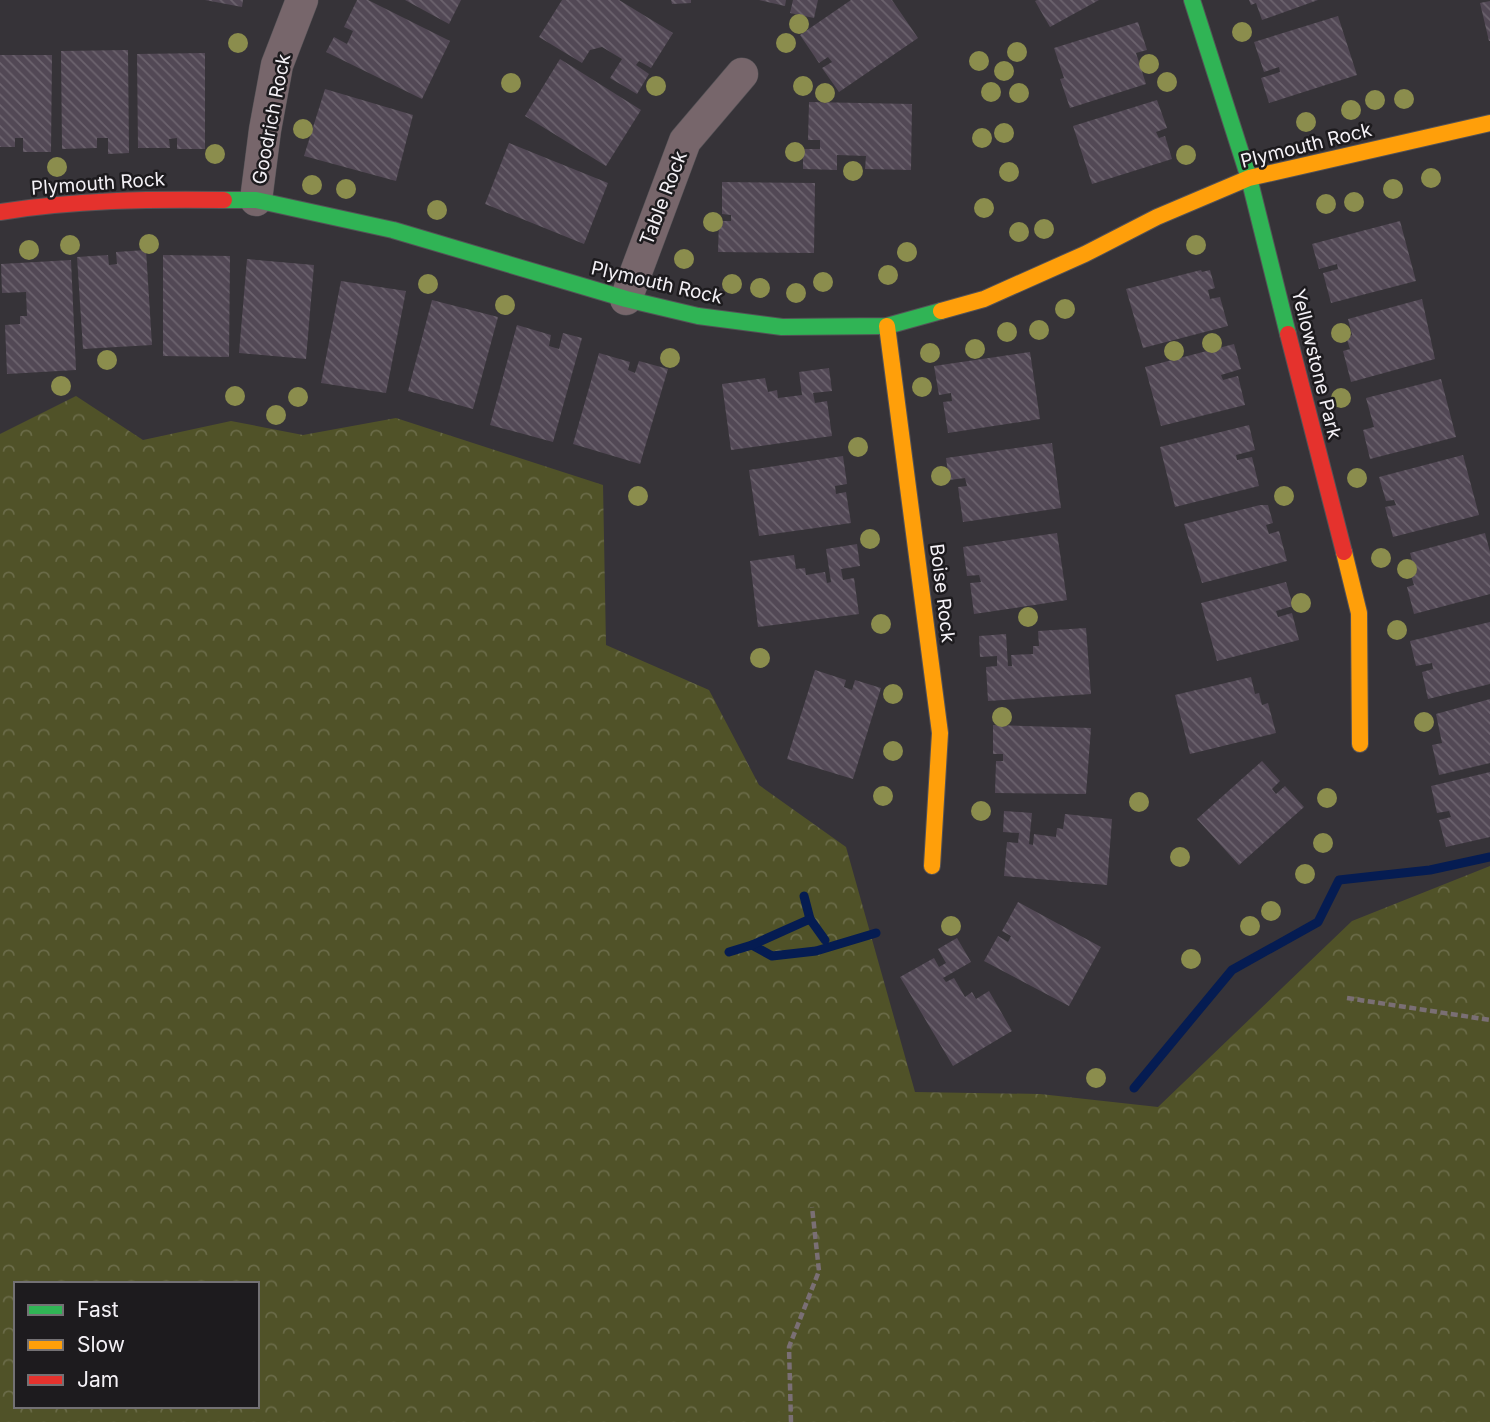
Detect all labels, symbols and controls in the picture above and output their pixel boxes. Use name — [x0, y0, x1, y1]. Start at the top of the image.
street label: Goodrich Rock — [248, 51, 296, 186]
street label: Plymouth Rock — [1238, 118, 1375, 173]
street label: Table Rock — [635, 147, 692, 248]
street label: Plymouth Rock — [30, 167, 166, 200]
street label: Plymouth Rock — [589, 256, 725, 309]
street label: Yellowstone Park — [1287, 287, 1346, 442]
street label: Boise Rock — [925, 542, 960, 644]
legend — [14, 1282, 259, 1408]
text: Fast — [77, 1297, 119, 1322]
text: Slow — [77, 1332, 125, 1357]
text: Jam — [77, 1367, 119, 1392]

